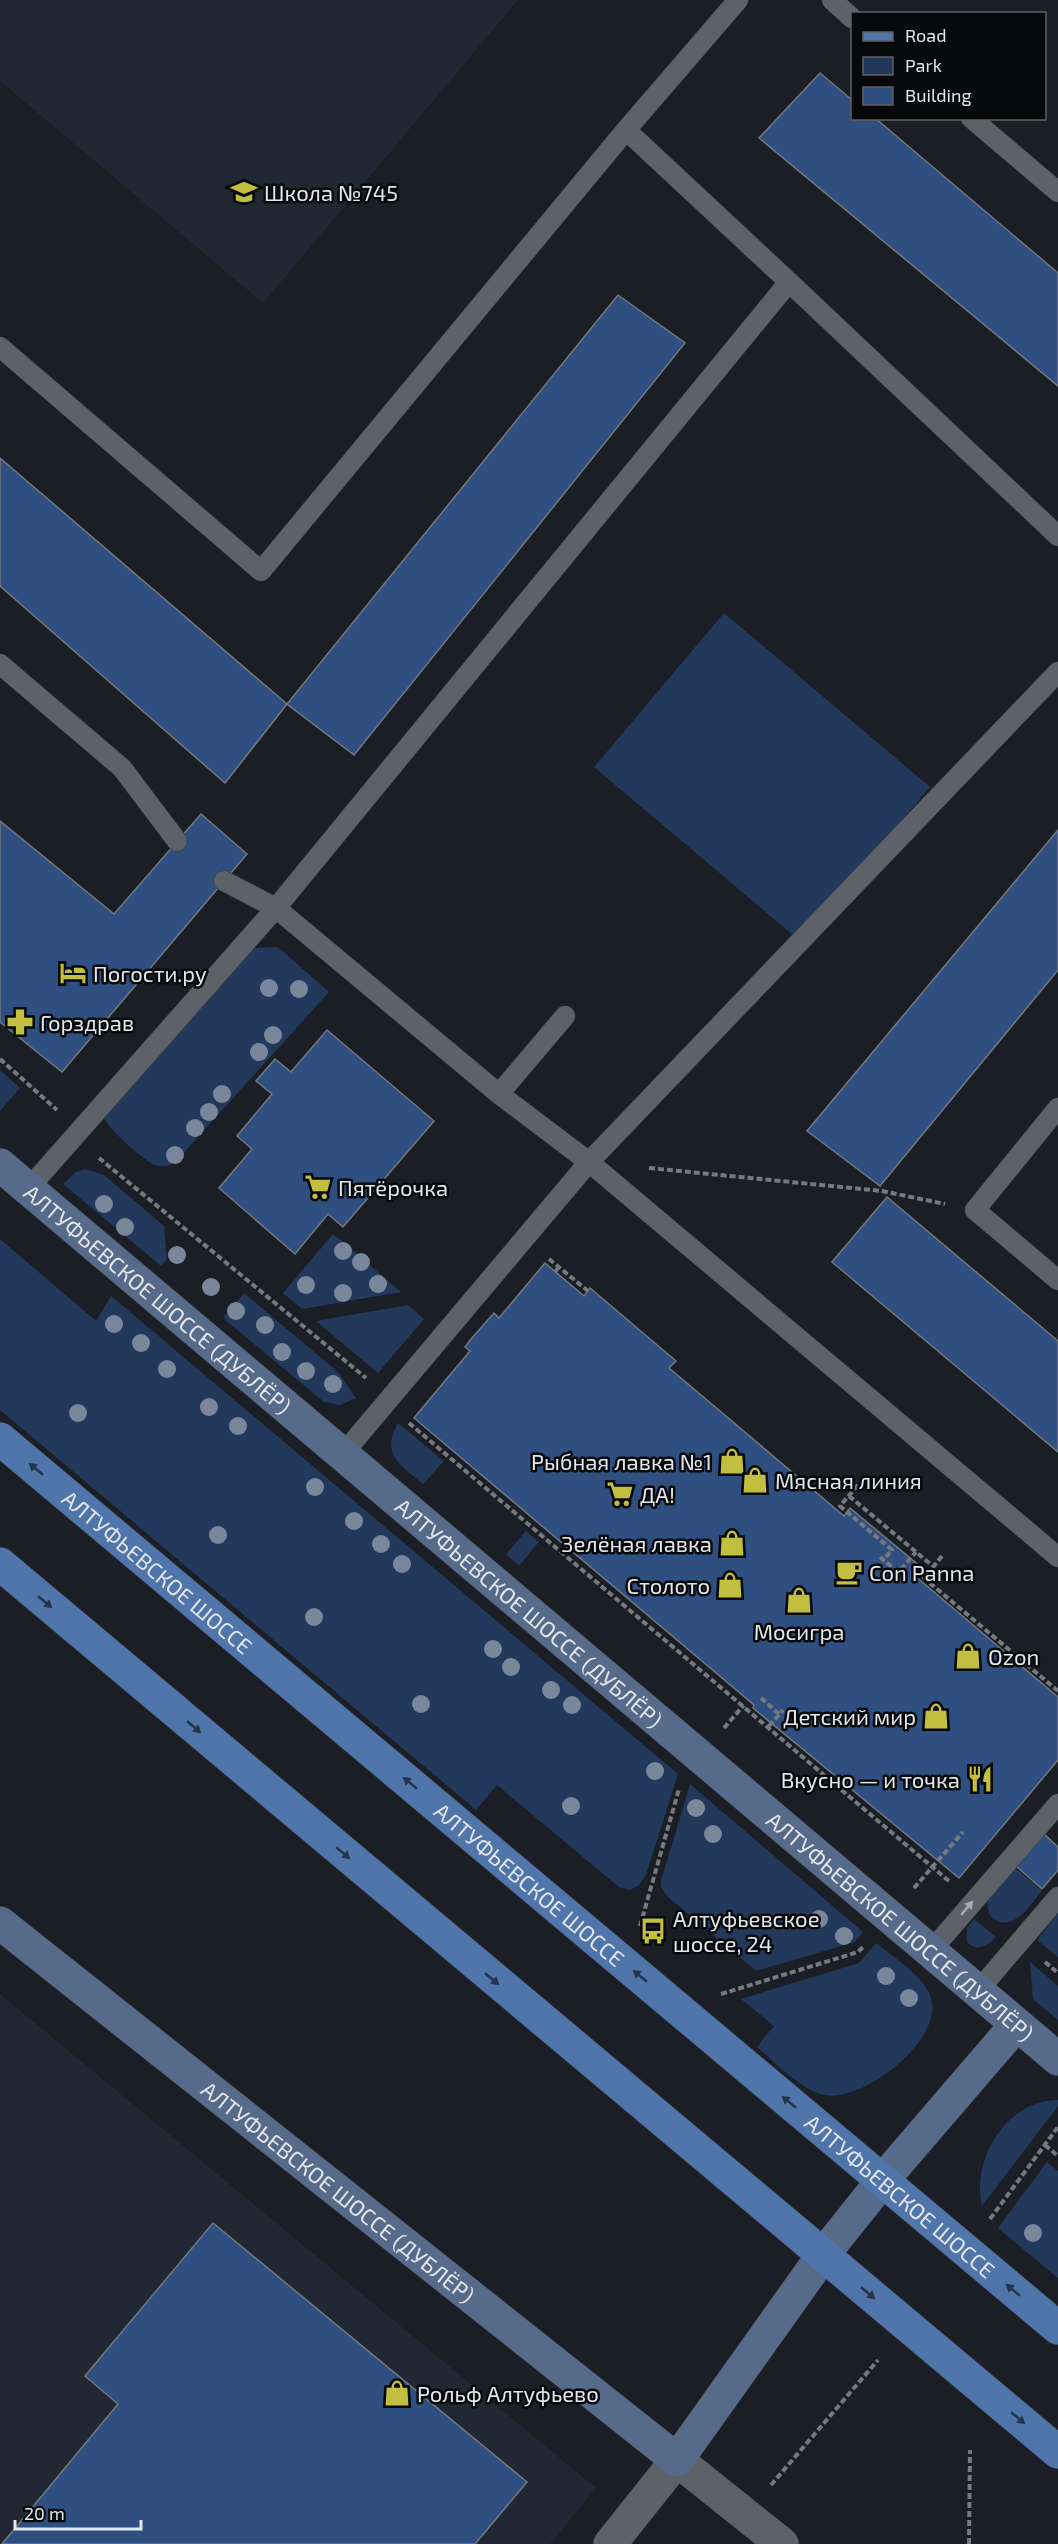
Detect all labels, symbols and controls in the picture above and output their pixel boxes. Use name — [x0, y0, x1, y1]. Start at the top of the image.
legend — [851, 12, 1046, 120]
text: Road — [905, 24, 946, 46]
text: Park — [905, 54, 942, 76]
text: Building — [905, 84, 972, 106]
school or university icon: Школа №745 — [229, 177, 259, 207]
place label: Школа №745 — [264, 179, 398, 205]
hotel icon: Погости.ру — [58, 958, 88, 988]
place label: Погости.ру — [93, 960, 207, 987]
pharmacy icon: Горздрав — [5, 1007, 35, 1037]
place label: Горздрав — [40, 1009, 134, 1035]
supermarket icon: Пятёрочка — [303, 1172, 333, 1202]
place label: Пятёрочка — [338, 1174, 448, 1200]
street label: АЛТУФЬЕВСКОЕ ШОССЕ (ДУБЛЁР) — [19, 1179, 297, 1419]
shop icon: Рыбная лавка №1 — [717, 1446, 747, 1476]
place label: Рыбная лавка №1 — [531, 1448, 712, 1474]
one-way arrow — [29, 1463, 44, 1476]
shop icon: Мясная линия — [740, 1465, 770, 1495]
place label: Мясная линия — [775, 1467, 922, 1493]
supermarket icon: ДА! — [605, 1479, 635, 1509]
place label: ДА! — [640, 1481, 675, 1507]
street label: АЛТУФЬЕВСКОЕ ШОССЕ — [57, 1484, 258, 1659]
street label: АЛТУФЬЕВСКОЕ ШОССЕ (ДУБЛЁР) — [391, 1492, 668, 1732]
shop icon: Зелёная лавка — [717, 1528, 747, 1558]
place label: Зелёная лавка — [561, 1530, 712, 1556]
cafe icon: Con Panna — [834, 1557, 864, 1587]
place label: Con Panna — [869, 1559, 974, 1585]
shop icon: Столото — [715, 1570, 745, 1600]
place label: Столото — [627, 1572, 710, 1598]
shop icon: Мосигра — [784, 1585, 814, 1615]
one-way arrow — [37, 1595, 52, 1608]
place label: Мосигра — [754, 1618, 844, 1644]
shop icon: Ozon — [953, 1641, 983, 1671]
place label: Ozon — [988, 1643, 1039, 1669]
shop icon: Детский мир — [921, 1701, 951, 1731]
place label: Детский мир — [783, 1703, 916, 1729]
one-way arrow — [186, 1721, 202, 1734]
restaurant icon: Вкусно — и точка — [965, 1764, 995, 1794]
place label: Вкусно — и точка — [781, 1766, 960, 1793]
one-way arrow — [402, 1777, 418, 1790]
street label: АЛТУФЬЕВСКОЕ ШОССЕ — [430, 1797, 630, 1971]
street label: АЛТУФЬЕВСКОЕ ШОССЕ (ДУБЛЁР) — [762, 1806, 1039, 2046]
one-way arrow — [335, 1846, 350, 1859]
one-way arrow — [960, 1901, 973, 1916]
place label: Алтуфьевское шоссе, 24 — [673, 1905, 820, 1956]
bus stop icon: Алтуфьевское шоссе, 24 — [638, 1916, 668, 1946]
one-way arrow — [632, 1970, 648, 1983]
one-way arrow — [484, 1972, 500, 1985]
street label: АЛТУФЬЕВСКОЕ ШОССЕ (ДУБЛЁР) — [197, 2075, 480, 2308]
one-way arrow — [782, 2096, 797, 2109]
street label: АЛТУФЬЕВСКОЕ ШОССЕ — [800, 2108, 1001, 2283]
one-way arrow — [1006, 2284, 1021, 2297]
one-way arrow — [860, 2286, 875, 2299]
shop icon: Рольф Алтуфьево — [382, 2378, 412, 2408]
place label: Рольф Алтуфьево — [417, 2380, 599, 2407]
one-way arrow — [1010, 2412, 1026, 2425]
scale bar — [15, 2493, 141, 2531]
text: 20 m — [24, 2502, 65, 2524]

